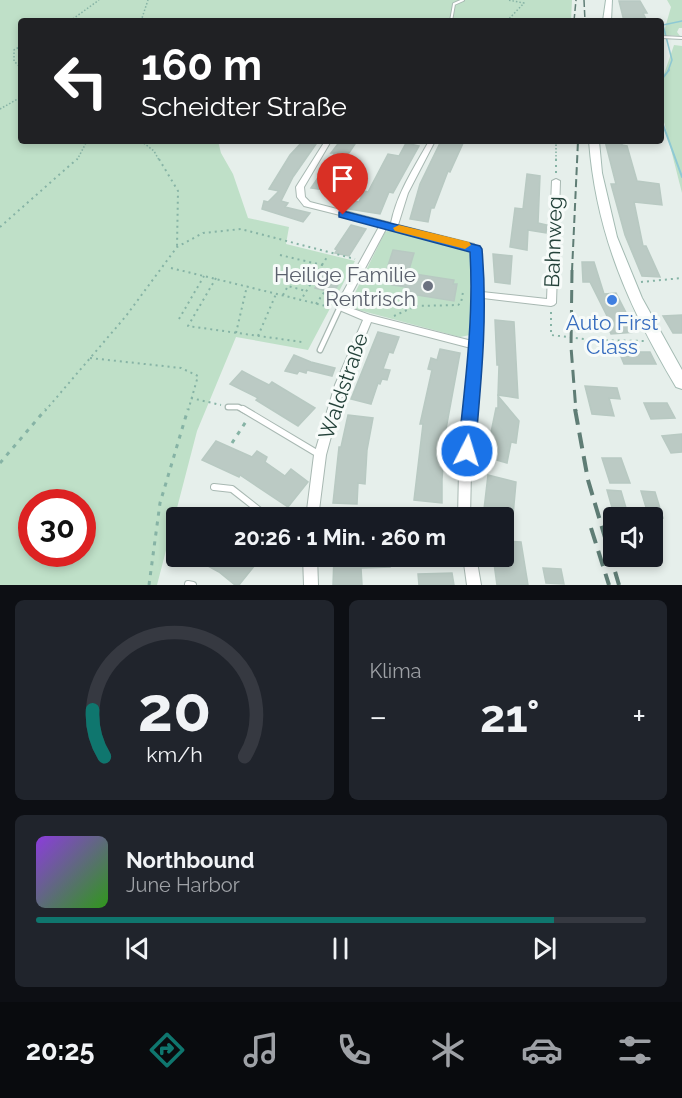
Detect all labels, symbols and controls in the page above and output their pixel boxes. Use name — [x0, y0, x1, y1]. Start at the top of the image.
text: 160 m — [141, 41, 262, 90]
icon: left — [42, 42, 120, 120]
text: Scheidter Straße — [141, 91, 347, 122]
pin — [317, 153, 368, 215]
icon: arrive — [326, 162, 359, 195]
street label: Bahnweg — [539, 196, 567, 288]
place label: Heilige Familie Rentrisch — [274, 262, 416, 311]
marker: Heilige Familie Rentrisch — [421, 279, 435, 293]
marker: Auto First Class — [605, 293, 619, 307]
place label: Auto First Class — [566, 310, 658, 359]
street label: Waldstraße — [313, 329, 373, 443]
position arrow — [435, 419, 499, 483]
speed limit sign: 30 — [18, 489, 96, 567]
map controls — [603, 507, 663, 567]
button: sound — [603, 507, 663, 567]
text: 20:26 · 1 Min. · 260 m — [234, 524, 446, 550]
text: Klima — [370, 659, 421, 683]
text: 20 — [137, 672, 211, 746]
text: 21° — [480, 690, 540, 743]
text: − — [370, 697, 387, 736]
text: + — [632, 697, 646, 736]
text: km/h — [146, 742, 203, 767]
text: Northbound — [126, 847, 255, 873]
text: June Harbor — [126, 873, 240, 897]
icon: previous — [121, 932, 154, 965]
icon: pause — [324, 932, 357, 965]
icon: next — [528, 932, 561, 965]
icon: directions — [146, 1029, 188, 1071]
icon: music — [240, 1029, 282, 1071]
icon: phone — [333, 1029, 375, 1071]
icon: climate — [427, 1029, 469, 1071]
icon: car — [521, 1029, 563, 1071]
icon: filters — [614, 1029, 656, 1071]
text: 20:25 — [26, 1035, 94, 1066]

